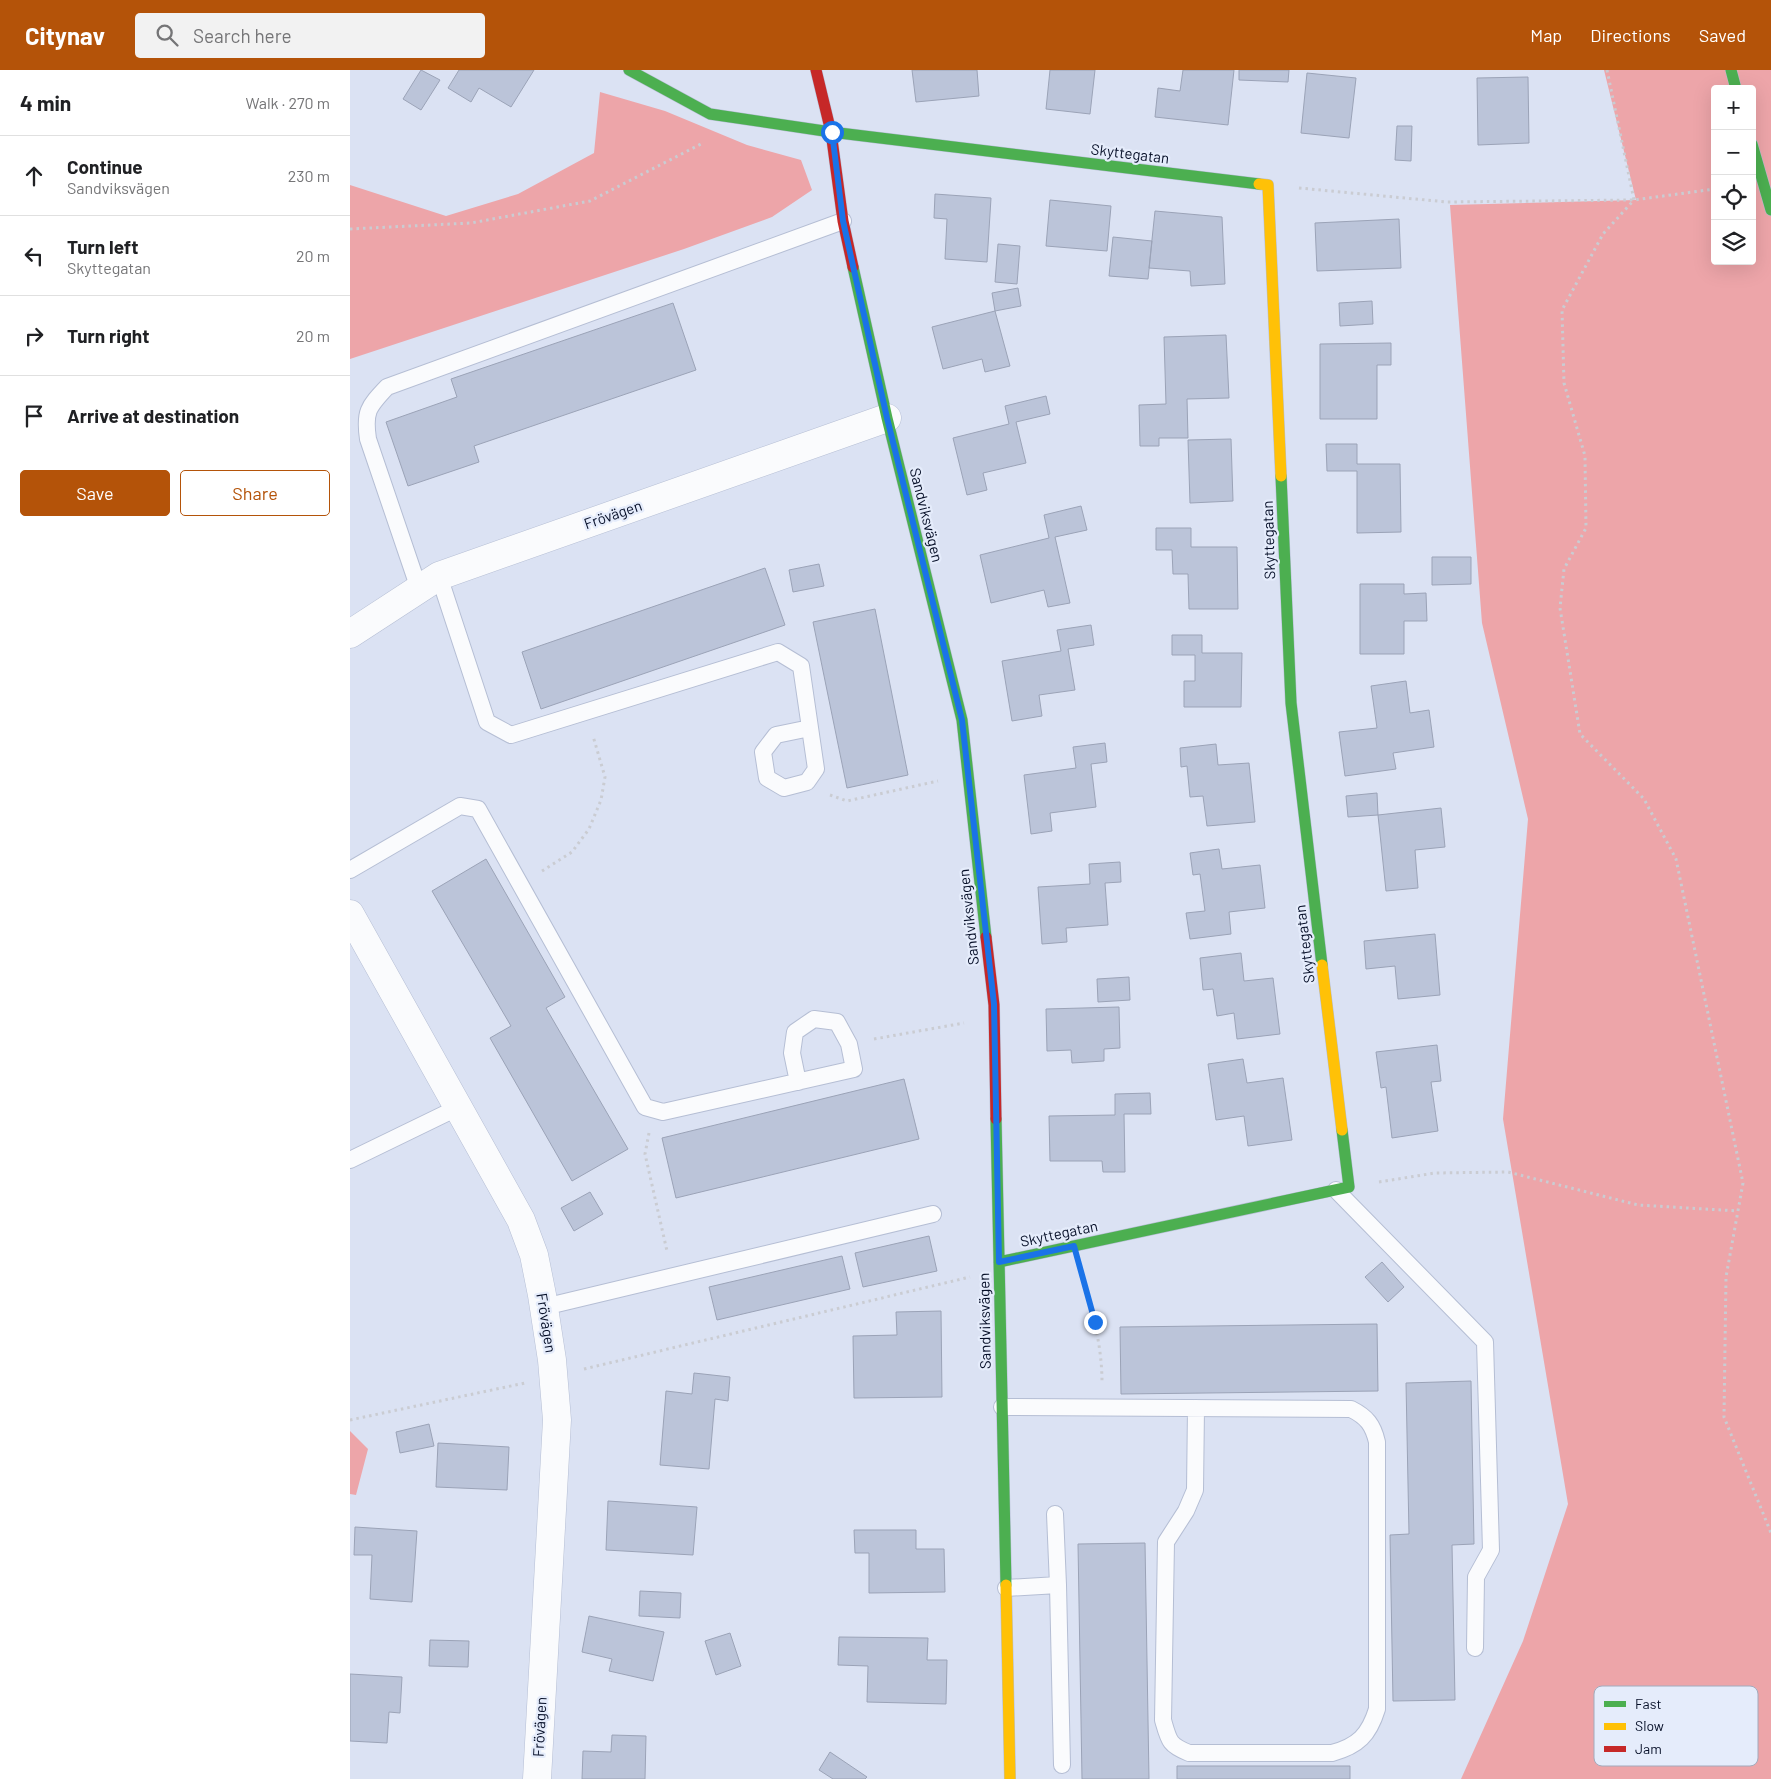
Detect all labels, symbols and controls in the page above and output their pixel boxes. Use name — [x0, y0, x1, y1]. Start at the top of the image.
search box — [135, 13, 485, 58]
text: Citynav — [25, 21, 105, 50]
icon: search — [153, 21, 181, 49]
text: Search here — [193, 24, 292, 47]
text: Map — [1530, 24, 1562, 46]
text: Directions — [1590, 24, 1671, 46]
text: Saved — [1699, 24, 1746, 46]
map controls — [1711, 85, 1756, 265]
button: + — [1711, 85, 1756, 130]
text: 4 min — [20, 90, 71, 115]
text: Walk · 270 m — [245, 93, 330, 112]
route start — [821, 121, 844, 144]
button: − — [1711, 130, 1756, 175]
street label: Skyttegatan — [1090, 139, 1170, 167]
text: Continue — [67, 155, 143, 178]
icon: ahead — [20, 162, 48, 190]
text: 230 m — [288, 166, 330, 185]
button: locate — [1711, 175, 1756, 220]
text: Sandviksvägen — [67, 178, 170, 197]
button: layers — [1711, 220, 1756, 265]
text: Turn left — [67, 235, 138, 258]
icon: left — [20, 242, 48, 270]
text: 20 m — [296, 246, 330, 265]
text: Skyttegatan — [67, 258, 151, 277]
icon: right — [20, 322, 48, 350]
text: Turn right — [67, 324, 149, 347]
text: 20 m — [296, 326, 330, 345]
icon: arrive — [20, 402, 48, 430]
text: Arrive at destination — [67, 404, 239, 427]
street label: Sandviksvägen — [907, 466, 947, 564]
button: Save — [20, 470, 170, 516]
button: Share — [180, 470, 330, 516]
street label: Frövägen — [581, 496, 644, 532]
street label: Skyttegatan — [1258, 500, 1278, 580]
street label: Sandviksvägen — [954, 868, 982, 966]
street label: Skyttegatan — [1290, 904, 1318, 984]
street label: Skyttegatan — [1018, 1216, 1099, 1250]
street label: Sandviksvägen — [974, 1273, 994, 1369]
street label: Frövägen — [533, 1292, 561, 1354]
route end — [1084, 1311, 1107, 1334]
legend — [1594, 1686, 1758, 1766]
text: Fast — [1635, 1695, 1661, 1712]
street label: Frövägen — [528, 1696, 550, 1757]
text: Slow — [1635, 1717, 1664, 1734]
text: Jam — [1635, 1740, 1662, 1757]

